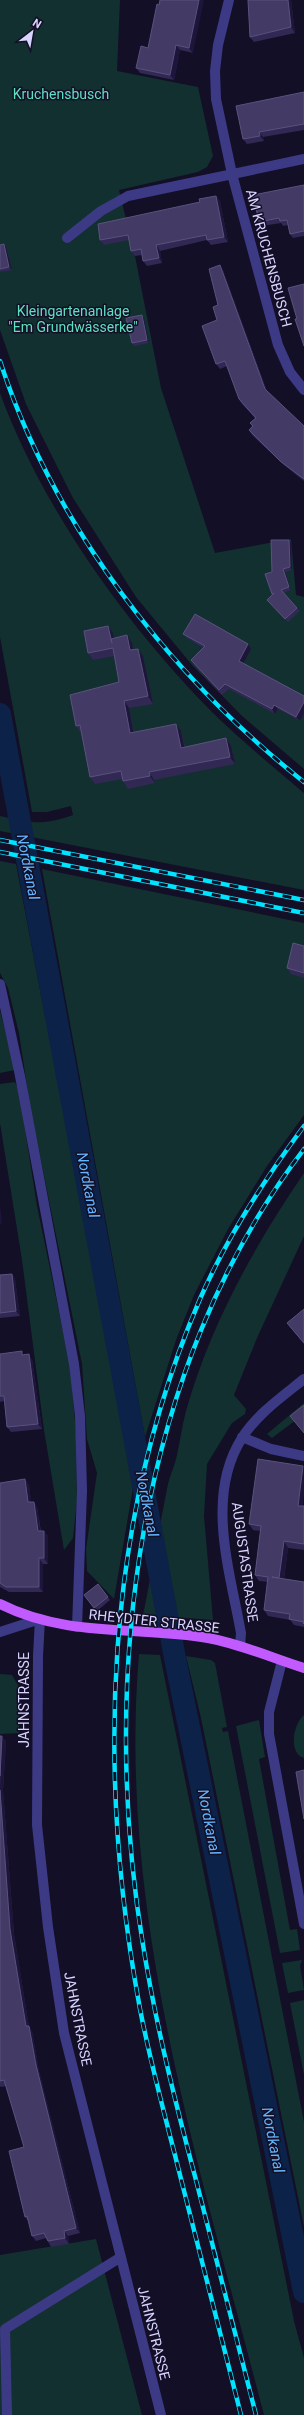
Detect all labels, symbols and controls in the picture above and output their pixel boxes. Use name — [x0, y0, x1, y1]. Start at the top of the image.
north arrow — [12, 12, 52, 52]
text: N — [30, 16, 44, 32]
park label: Kruchensbusch — [13, 86, 109, 102]
street label: AM KRUCHENSBUSCH — [243, 187, 295, 329]
park label: Kleingartenanlage "Em Grundwässerke" — [8, 303, 138, 335]
water label: Nordkanal — [13, 833, 43, 902]
water label: Nordkanal — [73, 1151, 103, 1220]
water label: Nordkanal — [132, 1470, 162, 1539]
street label: AUGUSTASTRASSE — [229, 1501, 261, 1623]
street label: RHEYDTER STRASSE — [88, 1606, 220, 1636]
street label: JAHNSTRASSE — [16, 1652, 32, 1748]
water label: Nordkanal — [194, 1788, 224, 1857]
street label: JAHNSTRASSE — [61, 1971, 95, 2068]
water label: Nordkanal — [258, 2106, 288, 2175]
street label: JAHNSTRASSE — [135, 2285, 173, 2381]

